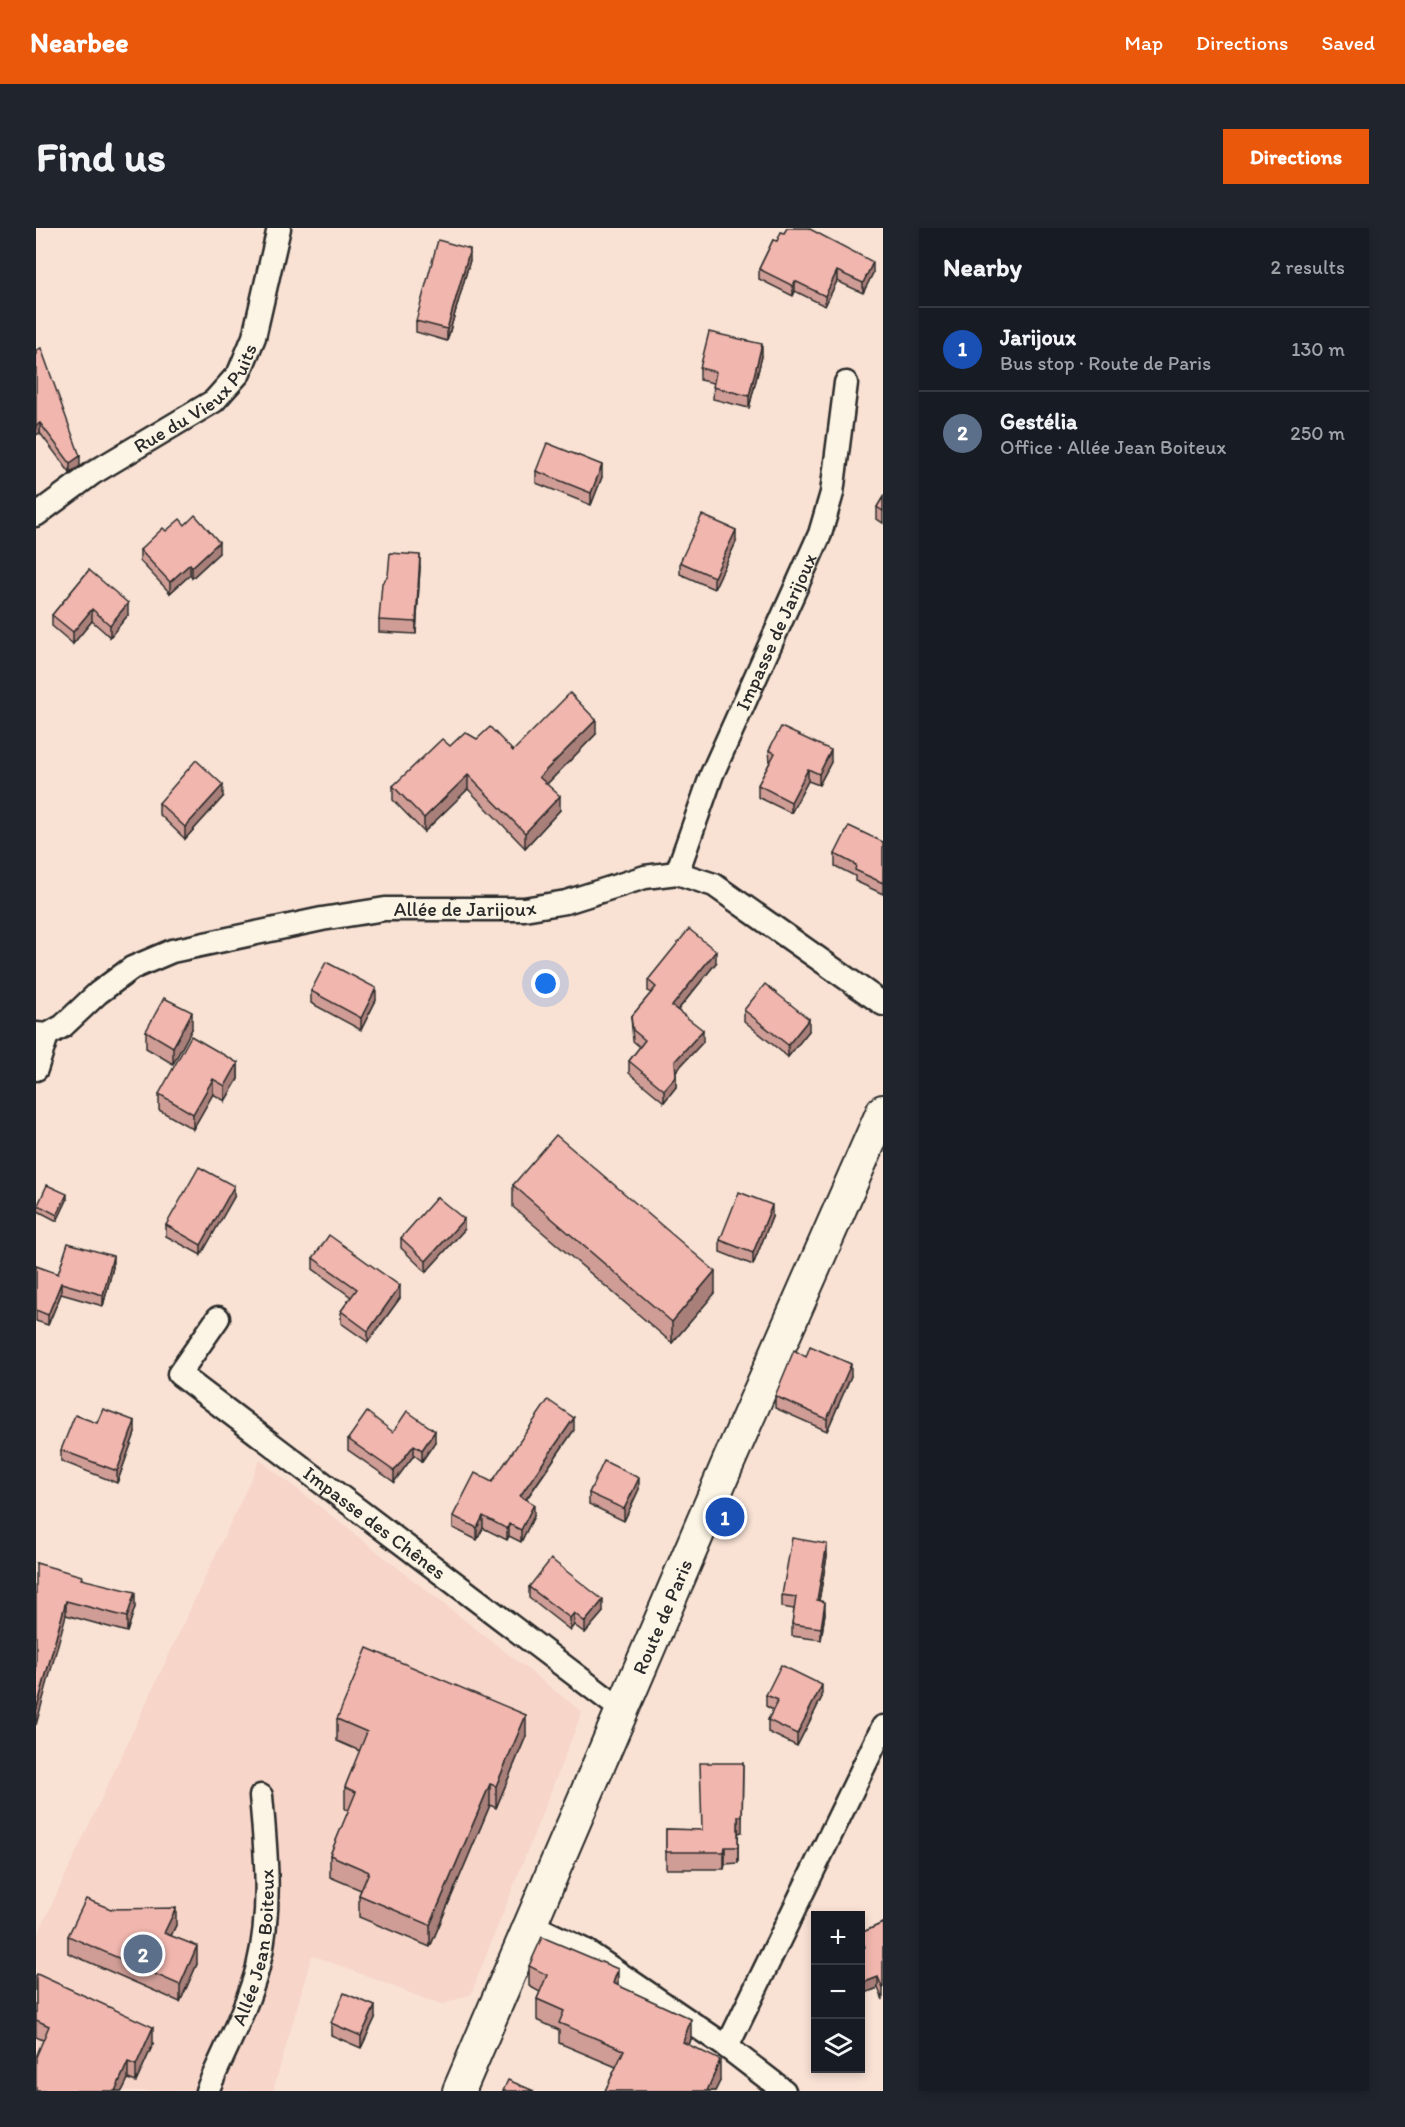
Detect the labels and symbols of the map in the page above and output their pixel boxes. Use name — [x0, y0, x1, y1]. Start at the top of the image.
street label: Rue du Vieux Puits — [129, 340, 262, 458]
street label: Impasse de Jarijoux — [730, 549, 822, 714]
street label: Allée de Jarijoux — [394, 895, 538, 921]
your location — [531, 969, 560, 998]
street label: Impasse des Chênes — [299, 1461, 451, 1584]
pin: 1 — [706, 1494, 744, 1540]
street label: Route de Paris — [627, 1555, 697, 1678]
street label: Allée Jean Boiteux — [226, 1869, 279, 2029]
pin: 2 — [124, 1932, 162, 1976]

